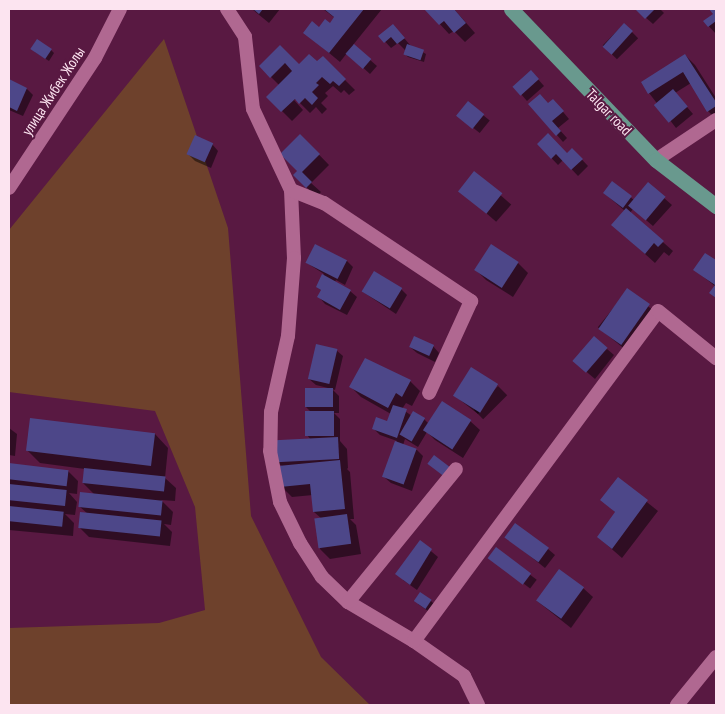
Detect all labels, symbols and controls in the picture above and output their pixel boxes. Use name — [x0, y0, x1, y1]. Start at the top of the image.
street label: улица Жибек Жолы — [18, 43, 88, 139]
street label: Talgar road — [582, 85, 636, 139]

